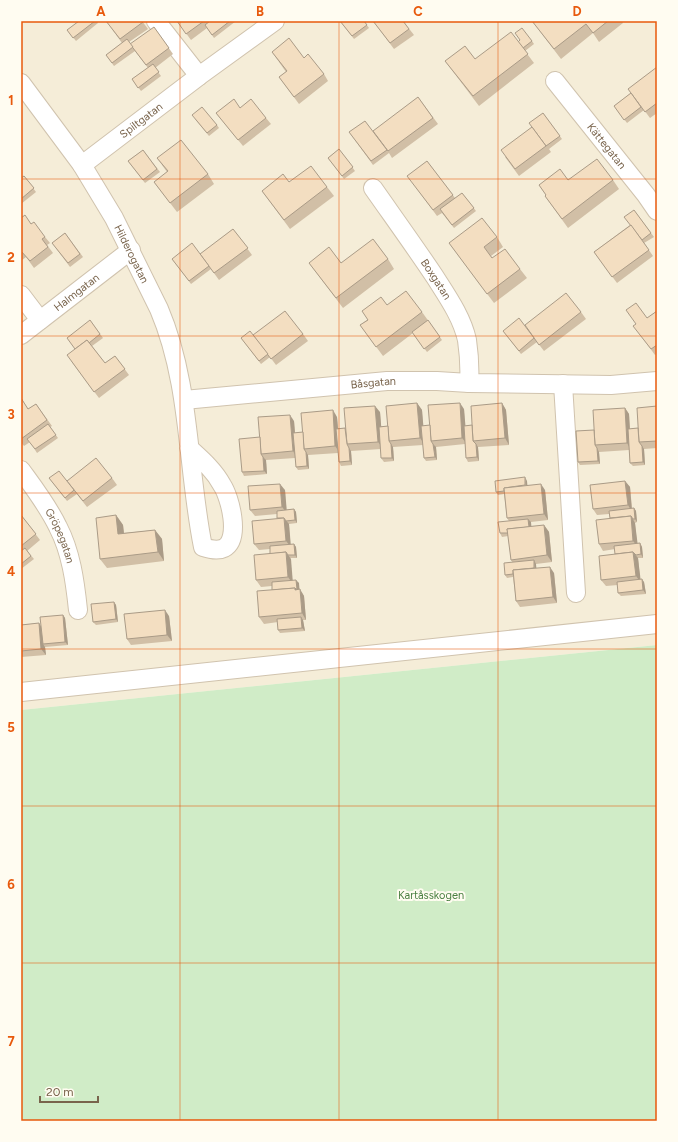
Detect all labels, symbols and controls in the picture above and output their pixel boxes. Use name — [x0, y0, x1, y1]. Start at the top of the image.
text: A — [96, 4, 106, 19]
text: B — [256, 4, 264, 19]
text: C — [413, 4, 423, 19]
text: D — [572, 4, 582, 19]
text: 1 — [8, 93, 14, 108]
street label: Spiltgatan — [117, 100, 165, 141]
street label: Kättegatan — [584, 121, 629, 172]
street label: Hilderogatan — [111, 222, 151, 285]
text: 2 — [7, 250, 15, 265]
street label: Boxgatan — [418, 257, 454, 302]
street label: Halmgatan — [51, 271, 102, 314]
street label: Båsgatan — [350, 375, 396, 391]
text: 3 — [7, 407, 15, 422]
street label: Gröpegatan — [42, 506, 77, 565]
text: 4 — [7, 564, 15, 579]
text: 5 — [7, 720, 15, 735]
text: 6 — [7, 877, 15, 892]
park label: Kartåsskogen — [398, 889, 464, 902]
text: 7 — [7, 1034, 15, 1049]
scale bar — [40, 1078, 98, 1104]
text: 20 m — [46, 1085, 74, 1099]

